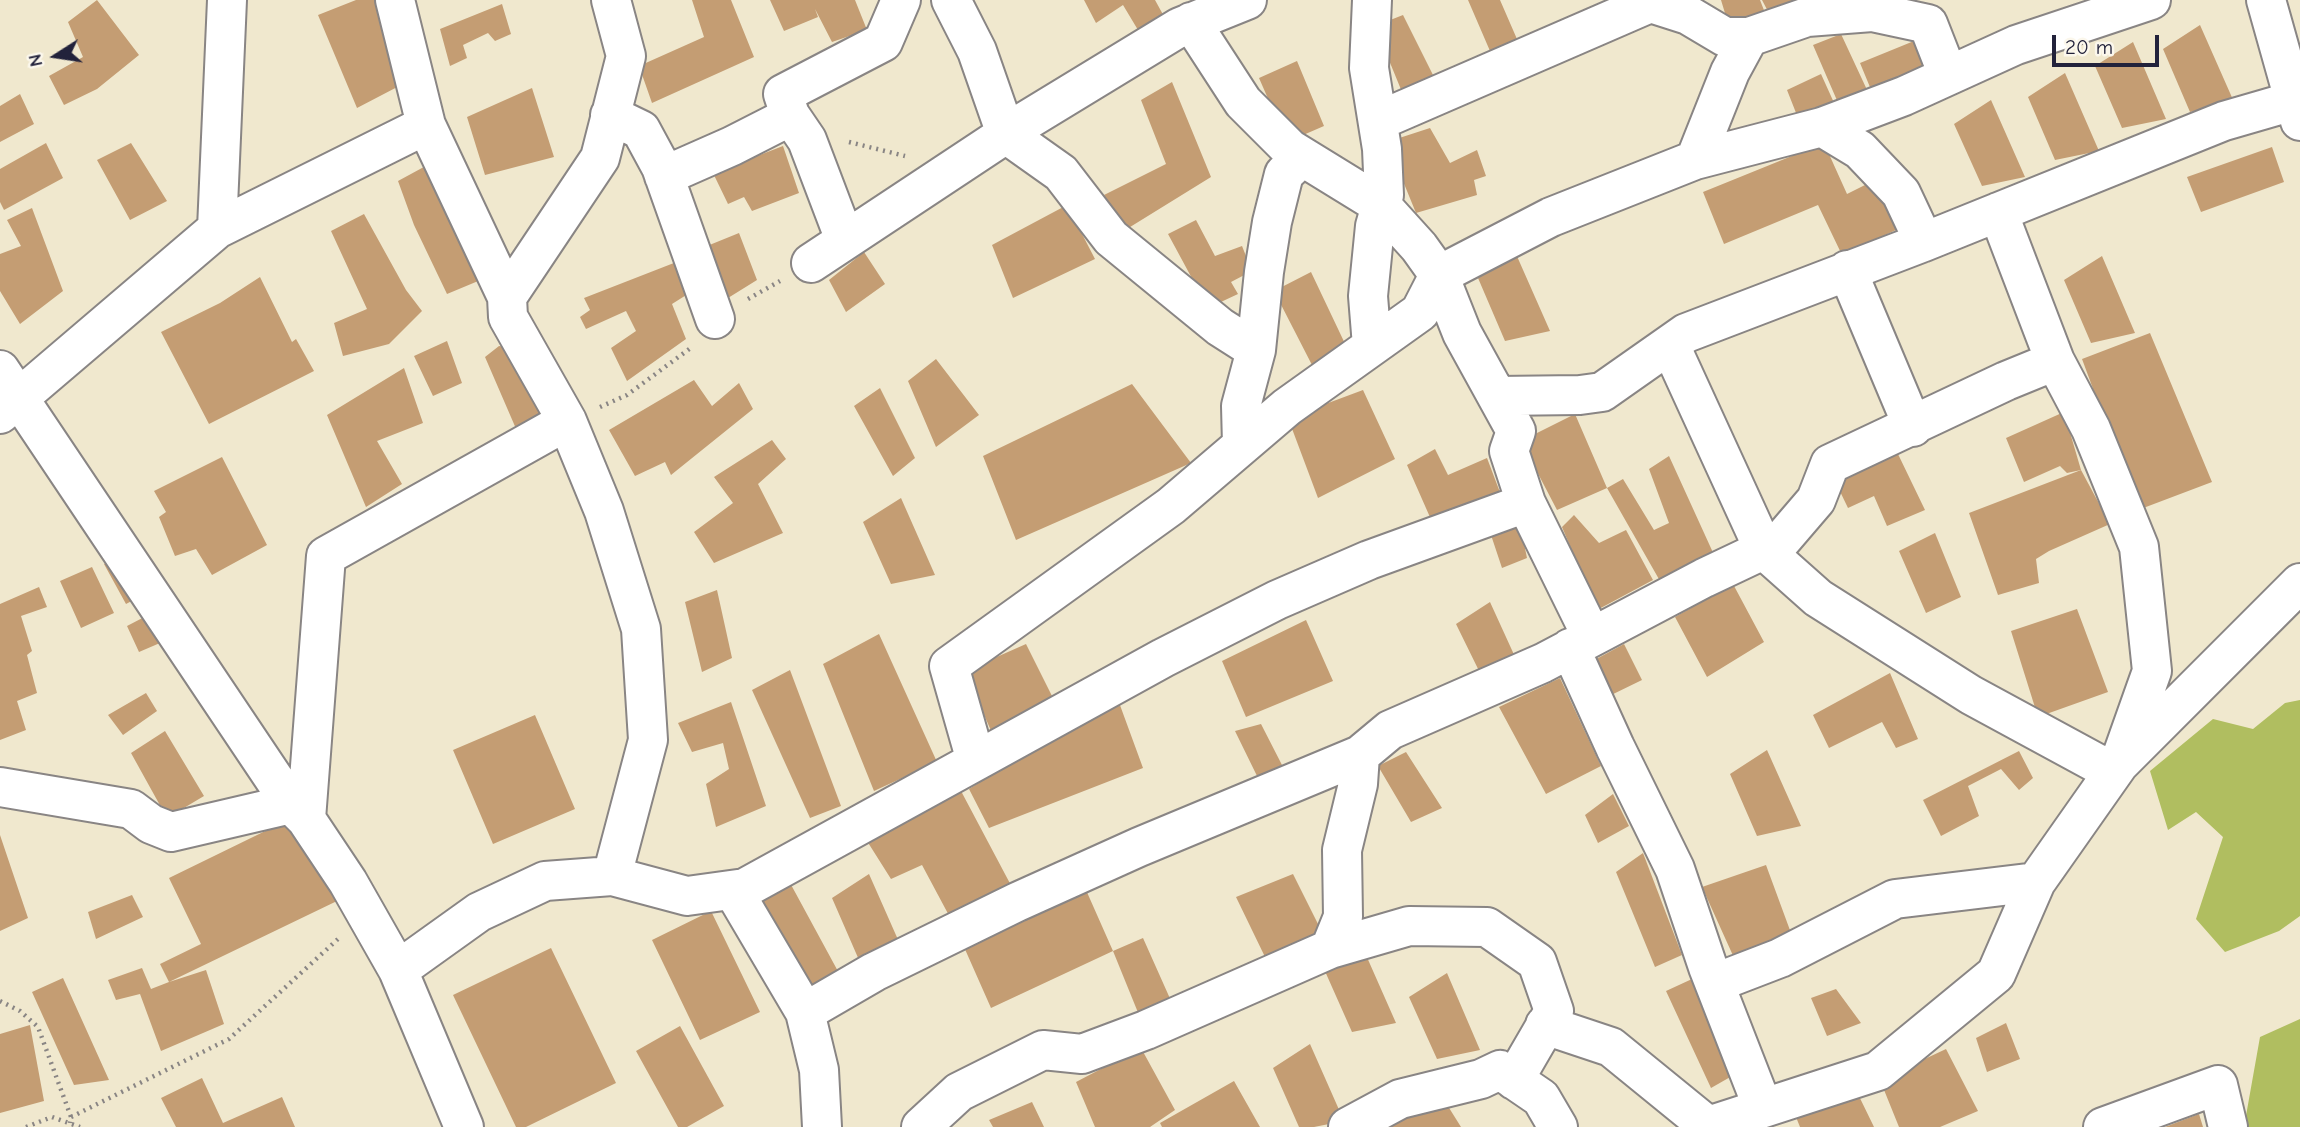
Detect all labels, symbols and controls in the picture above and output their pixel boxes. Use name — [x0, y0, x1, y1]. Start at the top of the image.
north arrow — [21, 21, 91, 91]
scale bar — [2055, 21, 2162, 65]
text: 20 m — [2065, 35, 2113, 59]
text: N — [23, 52, 48, 69]

